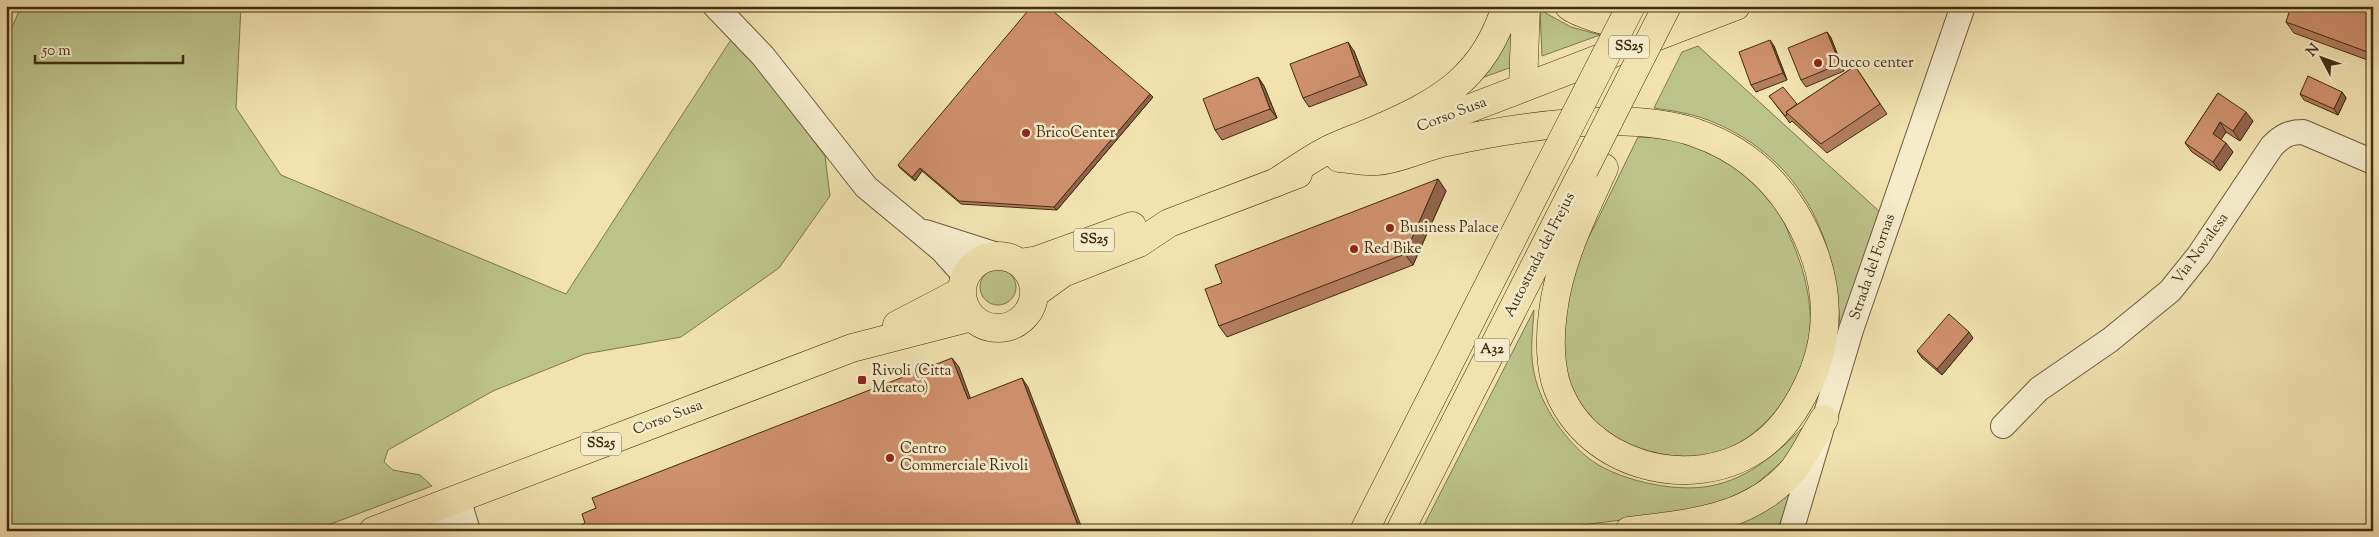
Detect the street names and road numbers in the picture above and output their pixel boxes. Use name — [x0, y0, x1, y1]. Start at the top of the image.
road number: SS25 — [1609, 36, 1649, 58]
street label: Corso Susa — [1414, 92, 1490, 138]
street label: Autostrada del Frejus — [1499, 189, 1581, 321]
street label: Via Novalesa — [2168, 209, 2234, 289]
street label: Strada del Fornas — [1845, 211, 1901, 323]
road number: SS25 — [1074, 228, 1114, 252]
road number: A32 — [1474, 338, 1510, 362]
street label: Corso Susa — [630, 395, 706, 441]
road number: SS25 — [581, 432, 621, 456]

